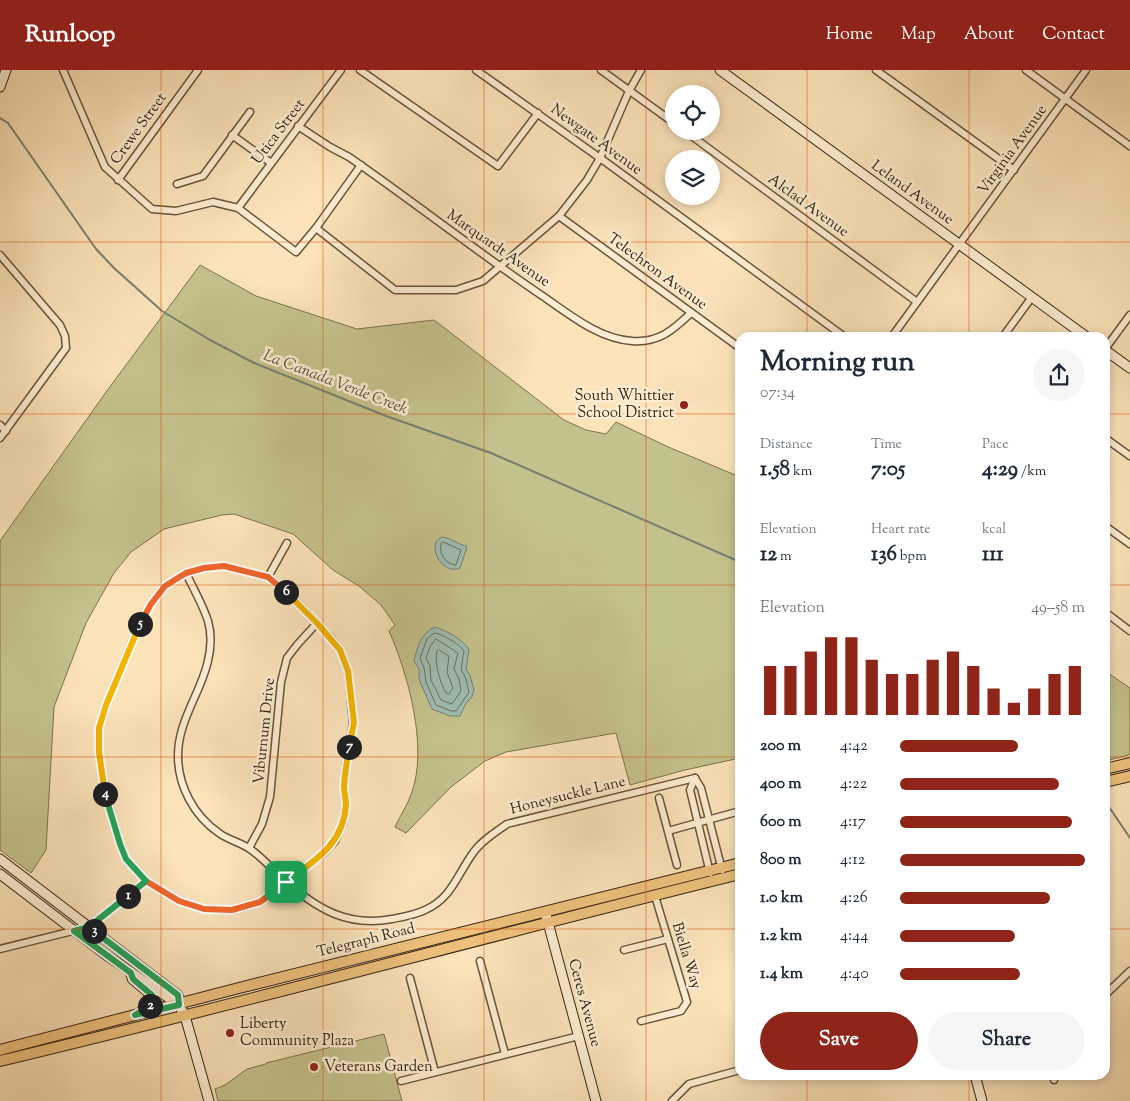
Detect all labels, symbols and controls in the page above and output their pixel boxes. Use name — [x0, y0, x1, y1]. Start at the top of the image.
text: Runloop — [25, 18, 115, 52]
text: Home — [826, 22, 873, 48]
text: Map — [901, 22, 936, 48]
text: About — [964, 22, 1014, 48]
text: Contact — [1042, 22, 1105, 48]
map controls — [665, 85, 720, 205]
button: locate — [665, 85, 720, 140]
street label: Crewe Street — [106, 89, 172, 169]
street label: Utica Street — [247, 95, 311, 169]
street label: Newgate Avenue — [546, 100, 646, 180]
street label: Virginia Avenue — [973, 101, 1053, 199]
button: layers — [665, 150, 720, 205]
street label: Leland Avenue — [866, 156, 958, 230]
street label: Alclad Avenue — [763, 169, 853, 243]
street label: Marquardt Avenue — [442, 205, 554, 293]
street label: Telechron Avenue — [603, 229, 711, 315]
text: Morning run — [760, 343, 915, 383]
water label: La Canada Verde Creek — [259, 345, 411, 421]
button: share — [1033, 349, 1085, 401]
text: 07:34 — [760, 382, 795, 405]
place label: South Whittier School District — [574, 386, 674, 424]
marker: South Whittier School District — [678, 399, 690, 411]
text: Distance — [760, 435, 813, 455]
text: Time — [871, 435, 902, 455]
text: Pace — [982, 435, 1009, 455]
text: 1.58 — [760, 455, 790, 485]
text: 7:05 — [871, 455, 905, 485]
text: 4:29 — [982, 455, 1018, 485]
text: km — [790, 462, 812, 482]
text: /km — [1018, 462, 1046, 482]
text: Elevation — [760, 520, 817, 540]
text: Heart rate — [871, 520, 931, 540]
text: kcal — [982, 520, 1006, 540]
text: 12 — [760, 540, 777, 570]
text: 136 — [871, 540, 897, 570]
text: 111 — [982, 540, 1003, 570]
text: m — [777, 547, 792, 567]
text: bpm — [897, 547, 927, 567]
pin: 6 — [274, 580, 298, 604]
text: 6 — [283, 582, 290, 602]
text: Elevation — [760, 597, 825, 620]
text: 49–58 m — [1031, 597, 1085, 620]
pin: 5 — [128, 612, 152, 636]
text: 5 — [138, 614, 143, 634]
street label: Viburnum Drive — [249, 677, 281, 785]
pin: 7 — [336, 734, 362, 760]
text: 200 m — [760, 735, 801, 758]
text: 4:42 — [840, 735, 868, 758]
text: 7 — [346, 737, 353, 757]
street label: Honeysuckle Lane — [508, 771, 628, 821]
text: 400 m — [760, 773, 802, 796]
text: 4:22 — [840, 773, 867, 796]
pin: 4 — [92, 782, 118, 806]
text: 4 — [102, 784, 109, 804]
text: 600 m — [760, 811, 802, 834]
text: 4:17 — [840, 811, 866, 834]
text: 800 m — [760, 849, 802, 872]
text: 4:12 — [840, 849, 865, 872]
pin — [265, 861, 307, 903]
icon: arrive — [272, 868, 300, 896]
pin: 1 — [116, 884, 140, 908]
text: 1 — [126, 886, 131, 906]
text: 1.0 km — [760, 887, 803, 910]
text: 4:26 — [840, 887, 868, 910]
pin: 3 — [82, 918, 106, 944]
street label: Telegraph Road — [315, 918, 418, 963]
street label: Biella Way — [666, 920, 706, 993]
text: 3 — [92, 921, 97, 941]
text: 1.2 km — [760, 925, 802, 948]
text: 4:44 — [840, 925, 868, 948]
street label: Ceres Avenue — [562, 957, 606, 1049]
text: 1.4 km — [760, 963, 803, 986]
text: 4:40 — [840, 963, 869, 986]
pin: 2 — [138, 994, 162, 1018]
text: 2 — [147, 996, 154, 1016]
button: Save — [760, 1012, 918, 1070]
button: Share — [928, 1012, 1085, 1070]
place label: Liberty Community Plaza — [240, 1014, 354, 1052]
marker: Liberty Community Plaza — [224, 1027, 236, 1039]
place label: Veterans Garden — [324, 1057, 433, 1078]
marker: Veterans Garden — [308, 1061, 320, 1073]

